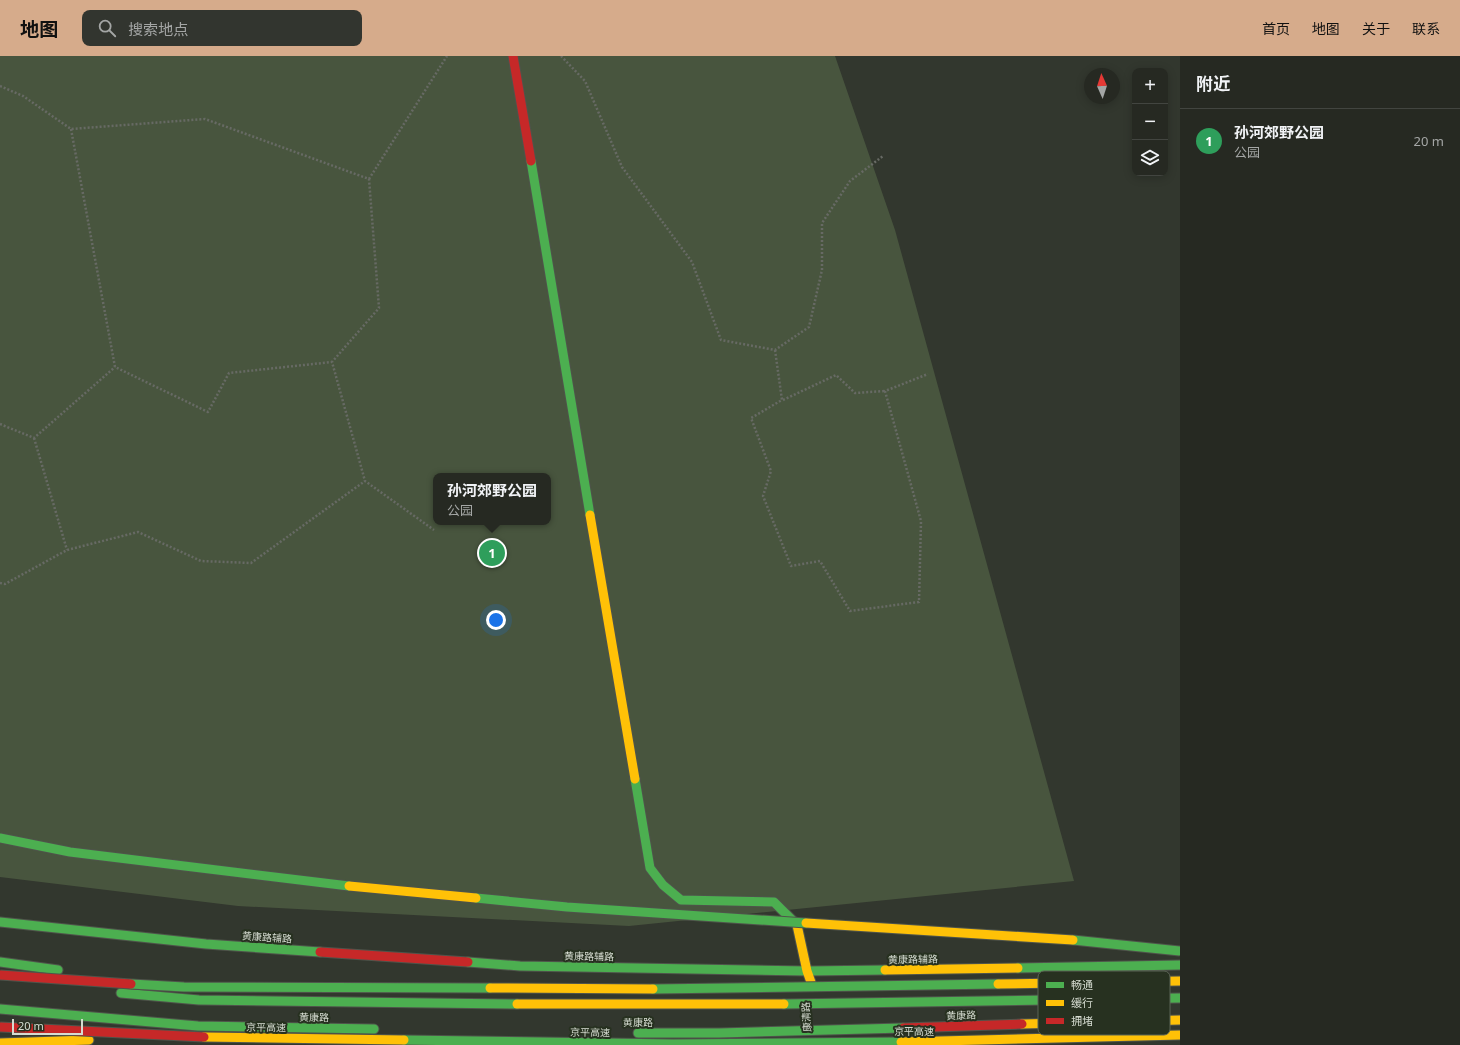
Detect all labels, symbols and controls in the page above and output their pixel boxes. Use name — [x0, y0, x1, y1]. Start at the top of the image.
search box — [82, 10, 362, 46]
text: 地图 — [20, 16, 58, 42]
icon: search — [96, 17, 118, 39]
text: 搜索地点 — [128, 19, 188, 39]
text: 首页 — [1262, 19, 1290, 38]
text: 地图 — [1312, 19, 1340, 38]
text: 关于 — [1362, 19, 1390, 38]
text: 联系 — [1412, 19, 1440, 38]
north arrow — [1084, 68, 1120, 104]
map controls — [1132, 68, 1168, 176]
button: + — [1132, 68, 1168, 104]
text: 附近 — [1196, 72, 1230, 95]
button: − — [1132, 104, 1168, 140]
text: 孙河郊野公园 — [1234, 122, 1324, 142]
text: 1 — [1205, 132, 1213, 150]
text: 20 m — [1414, 132, 1444, 150]
button: layers — [1132, 140, 1168, 176]
text: 公园 — [1234, 143, 1260, 161]
popup — [433, 473, 551, 525]
text: 孙河郊野公园 — [447, 480, 537, 500]
text: 公园 — [447, 501, 473, 519]
pin: 1 — [479, 538, 505, 568]
your location — [486, 610, 506, 630]
street label: 黄康路辅路 — [242, 928, 292, 946]
street label: 黄康路辅路 — [564, 949, 614, 963]
street label: 黄康路辅路 — [888, 952, 938, 966]
legend — [1038, 971, 1170, 1035]
text: 畅通 — [1071, 977, 1093, 992]
text: 缓行 — [1071, 995, 1093, 1010]
street label: 康清路 — [798, 1002, 814, 1032]
street label: 黄康路 — [946, 1007, 976, 1023]
street label: 黄康路 — [299, 1010, 329, 1024]
text: 拥堵 — [1071, 1013, 1093, 1028]
street label: 黄康路 — [623, 1015, 653, 1029]
scale bar — [12, 1017, 83, 1036]
text: 20 m — [18, 1018, 44, 1033]
street label: 京平高速 — [246, 1020, 286, 1034]
street label: 京平高速 — [894, 1024, 934, 1038]
street label: 京平高速 — [570, 1025, 610, 1039]

